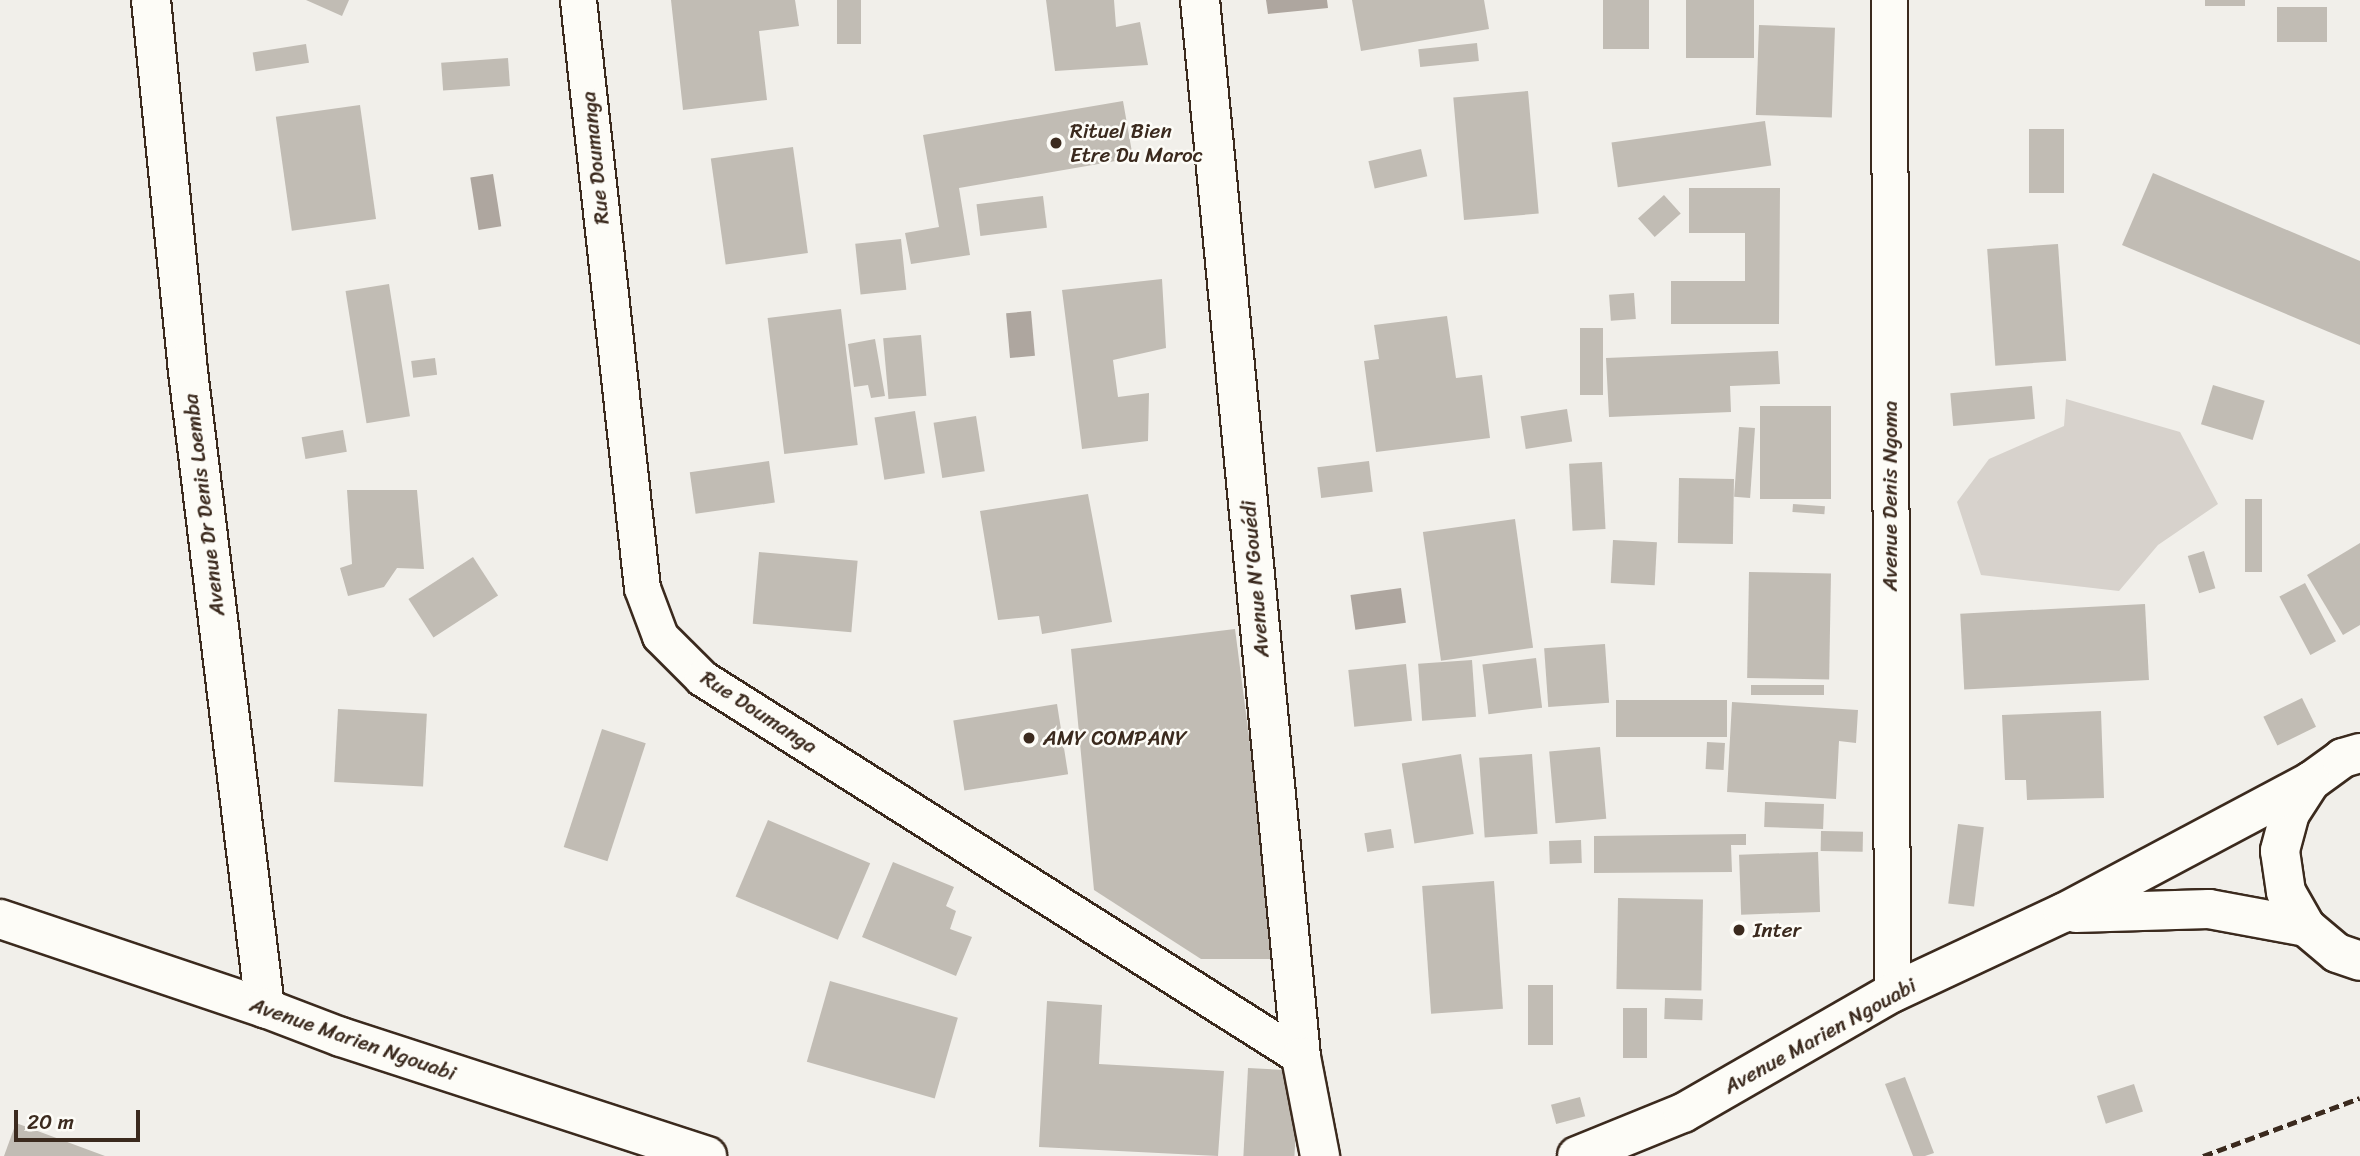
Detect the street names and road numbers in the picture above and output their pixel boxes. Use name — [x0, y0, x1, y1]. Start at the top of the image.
street label: Rue Doumanga — [575, 90, 615, 226]
street label: Avenue Dr Denis Loemba — [178, 392, 230, 618]
street label: Avenue Denis Ngoma — [1877, 401, 1903, 591]
street label: Avenue N'Gouédi — [1236, 499, 1274, 659]
street label: Rue Doumanga — [696, 665, 822, 759]
street label: Avenue Marien Ngouabi — [1719, 973, 1921, 1099]
street label: Avenue Marien Ngouabi — [247, 992, 459, 1086]

